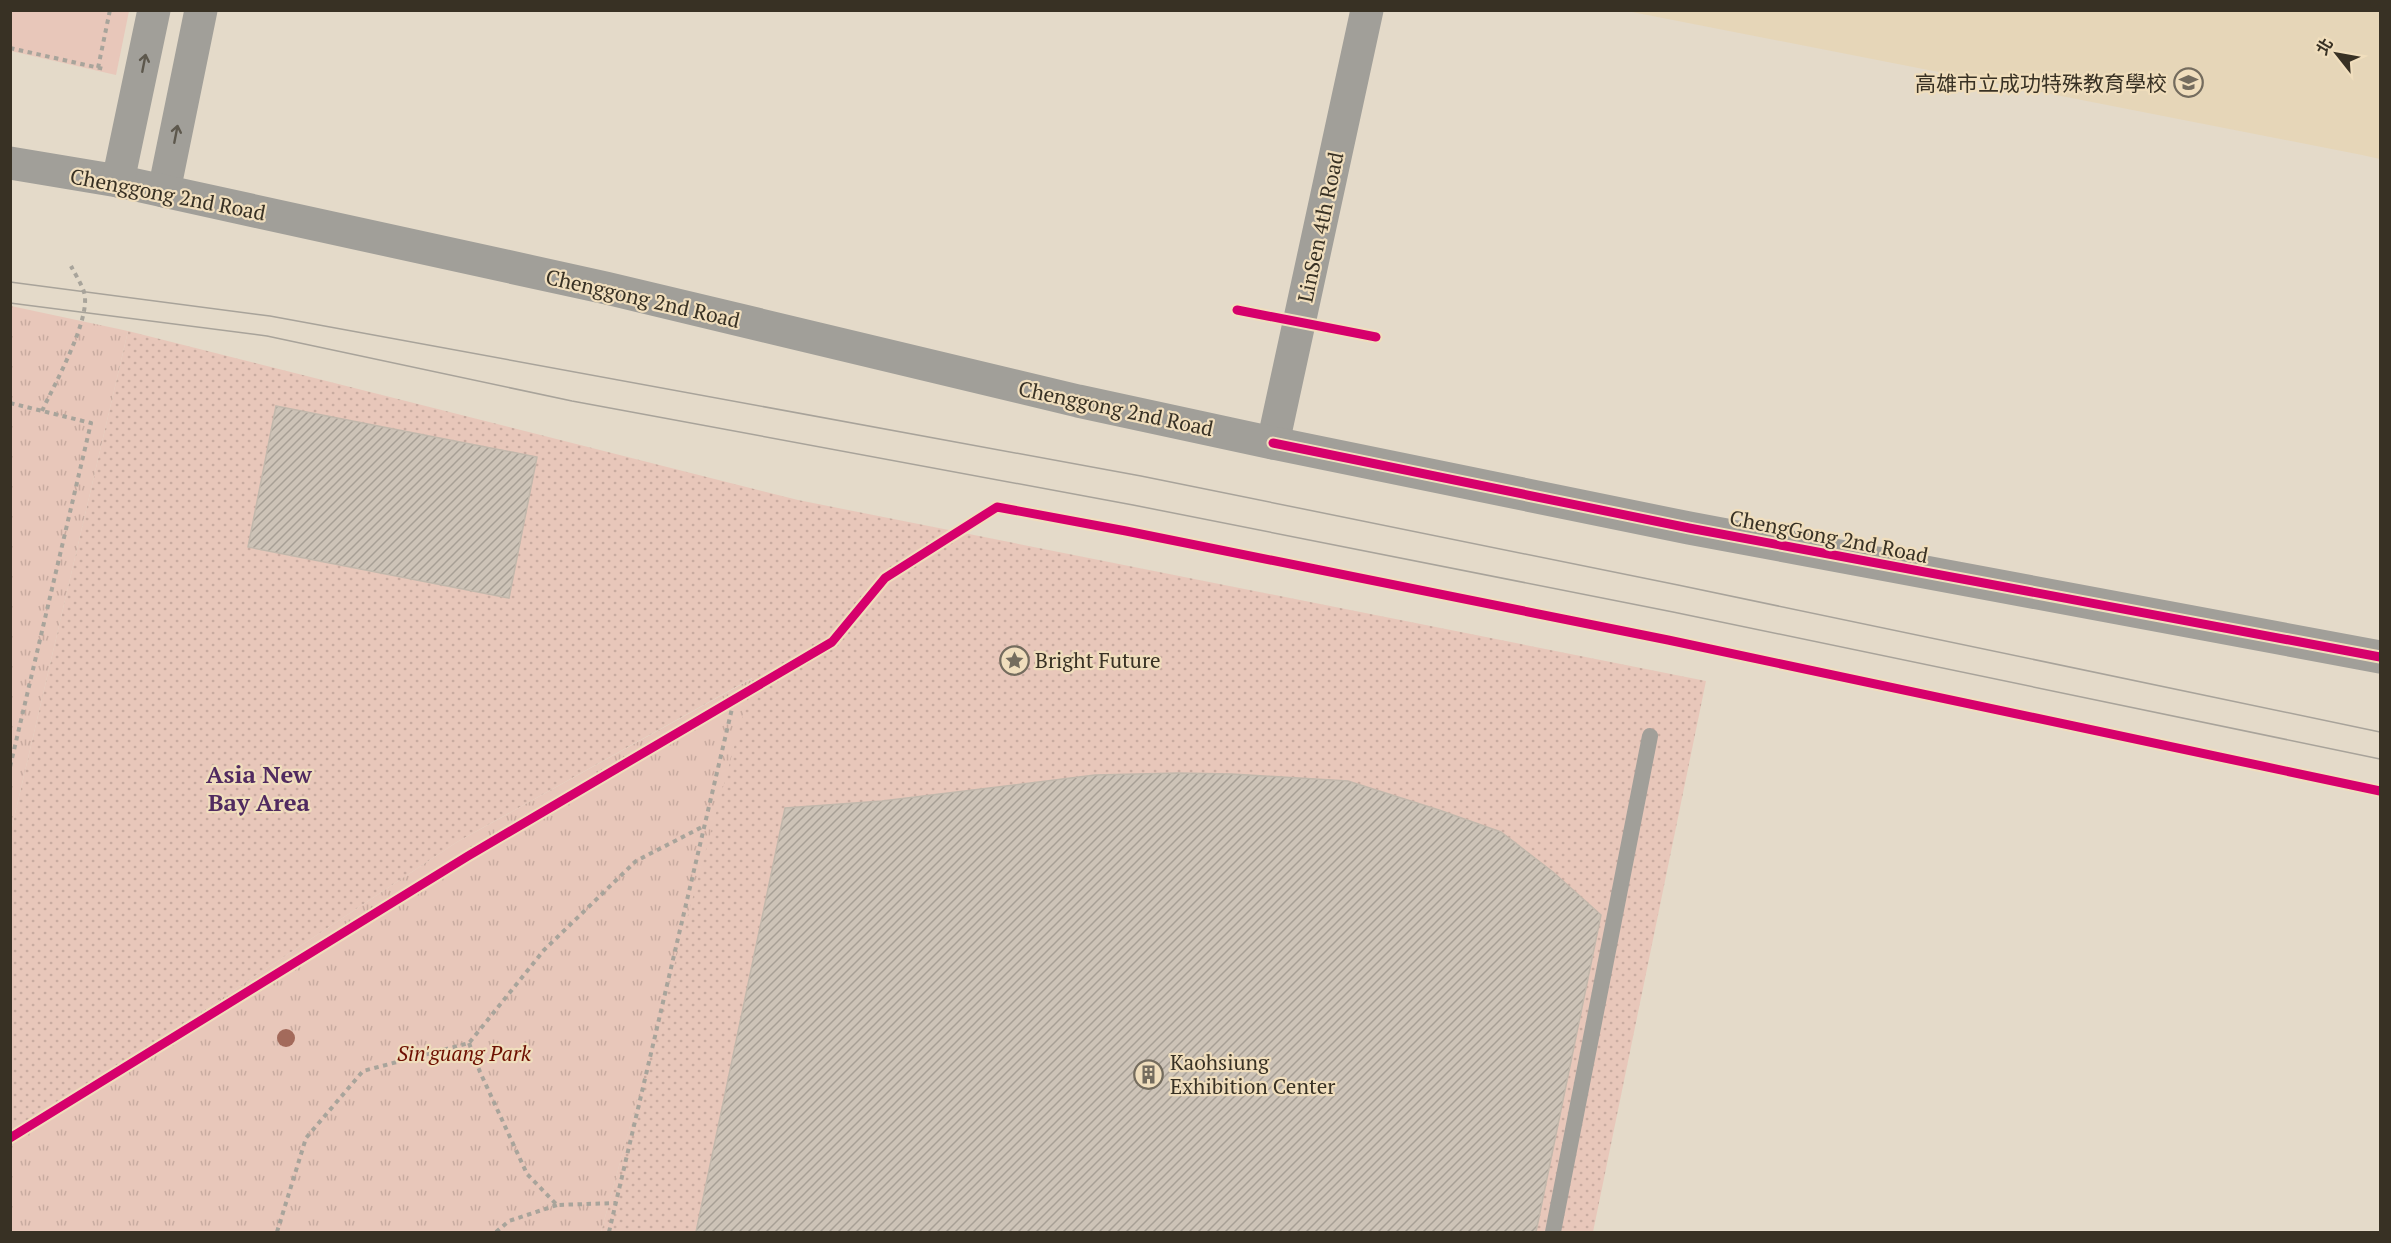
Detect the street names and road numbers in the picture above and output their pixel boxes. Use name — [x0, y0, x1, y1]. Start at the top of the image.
street label: LinSen 4th Road — [1290, 149, 1350, 305]
street label: Chenggong 2nd Road — [68, 161, 268, 227]
street label: Chenggong 2nd Road — [543, 262, 743, 334]
street label: Chenggong 2nd Road — [1016, 374, 1216, 442]
street label: ChengGong 2nd Road — [1727, 503, 1931, 569]

